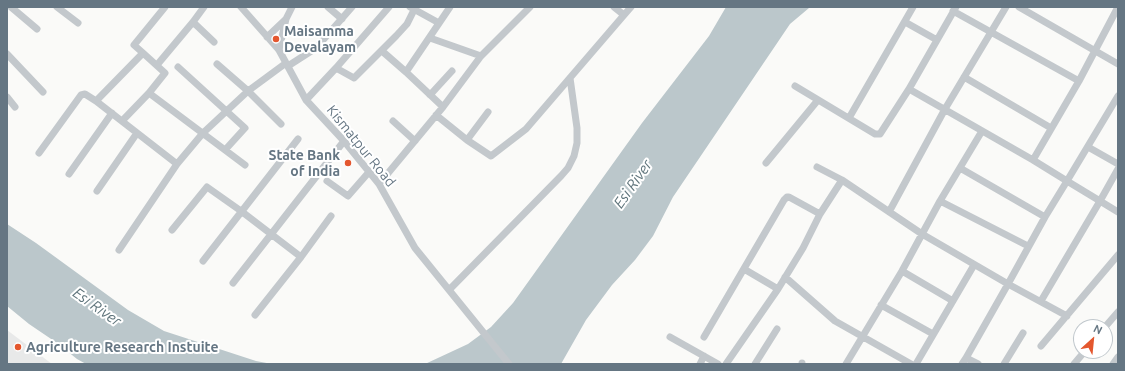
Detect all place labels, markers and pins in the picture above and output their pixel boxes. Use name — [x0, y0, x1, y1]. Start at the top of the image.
place label: Maisamma Devalayam — [284, 23, 356, 56]
marker: Maisamma Devalayam — [271, 34, 281, 44]
place label: State Bank of India — [269, 147, 340, 180]
marker: State Bank of India — [343, 158, 353, 168]
place label: Agriculture Research Instuite — [26, 339, 218, 355]
marker: Agriculture Research Instuite — [13, 342, 23, 352]

